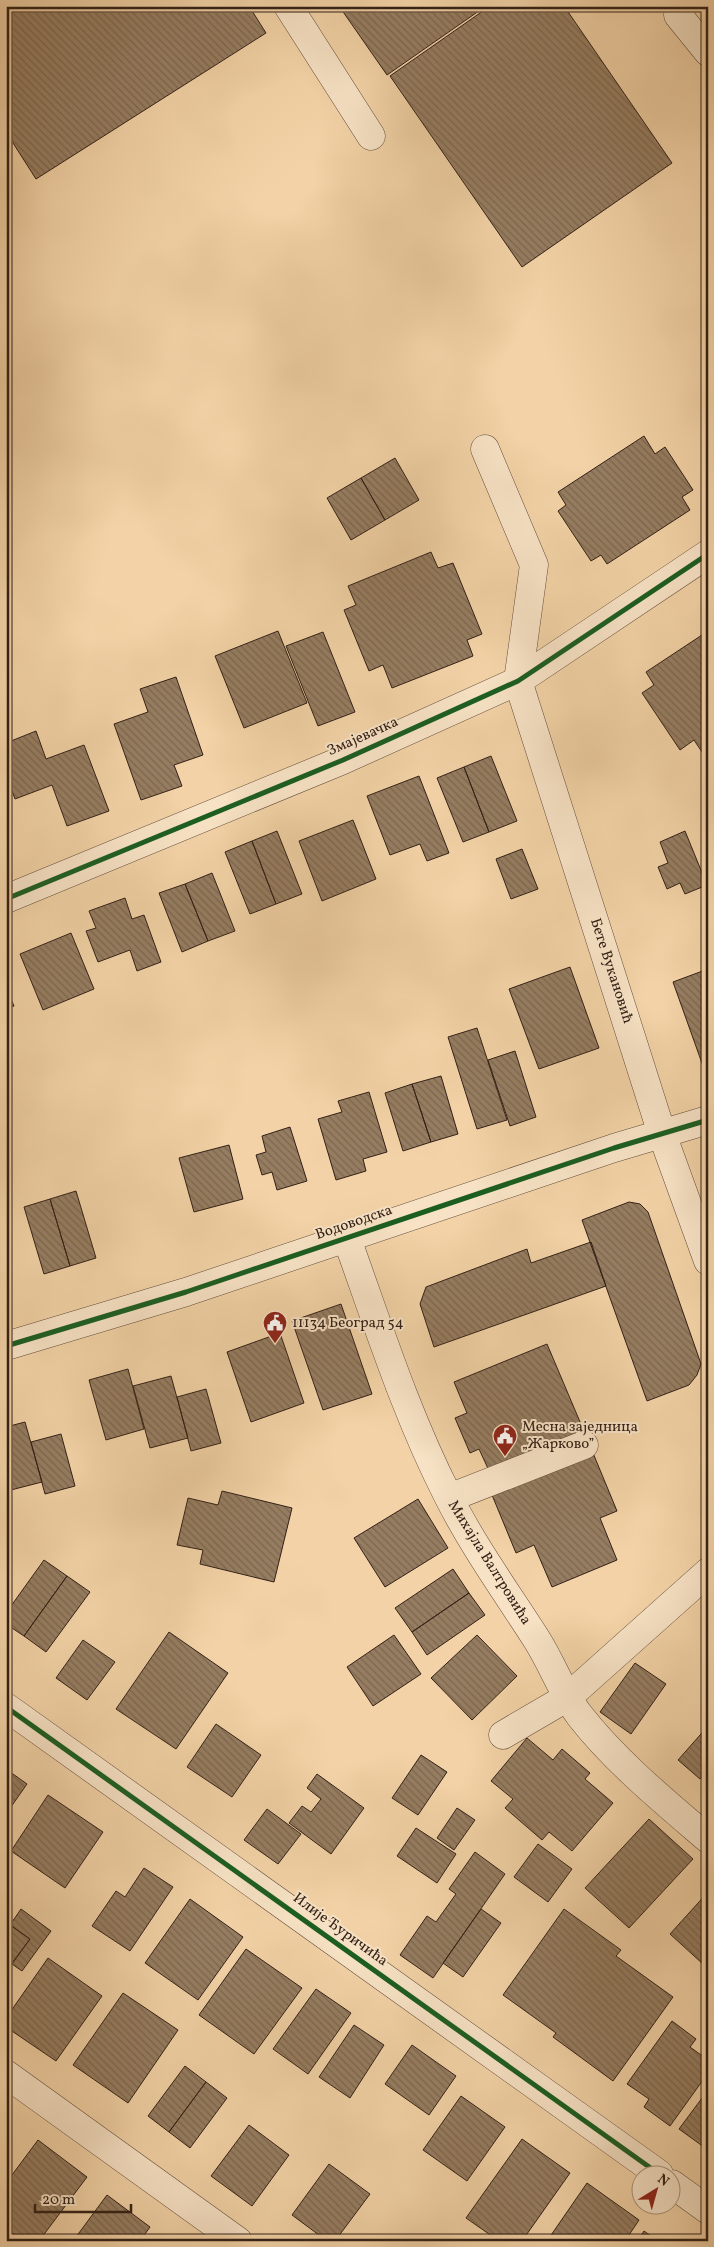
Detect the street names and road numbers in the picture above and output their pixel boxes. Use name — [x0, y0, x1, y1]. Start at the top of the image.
street label: Змајевачка — [324, 712, 402, 762]
street label: Бете Вукановић — [584, 916, 638, 1026]
street label: Водоводска — [313, 1200, 395, 1246]
street label: Михајла Валтровића — [442, 1497, 536, 1629]
street label: Илије Ђуричића — [288, 1888, 392, 1972]

